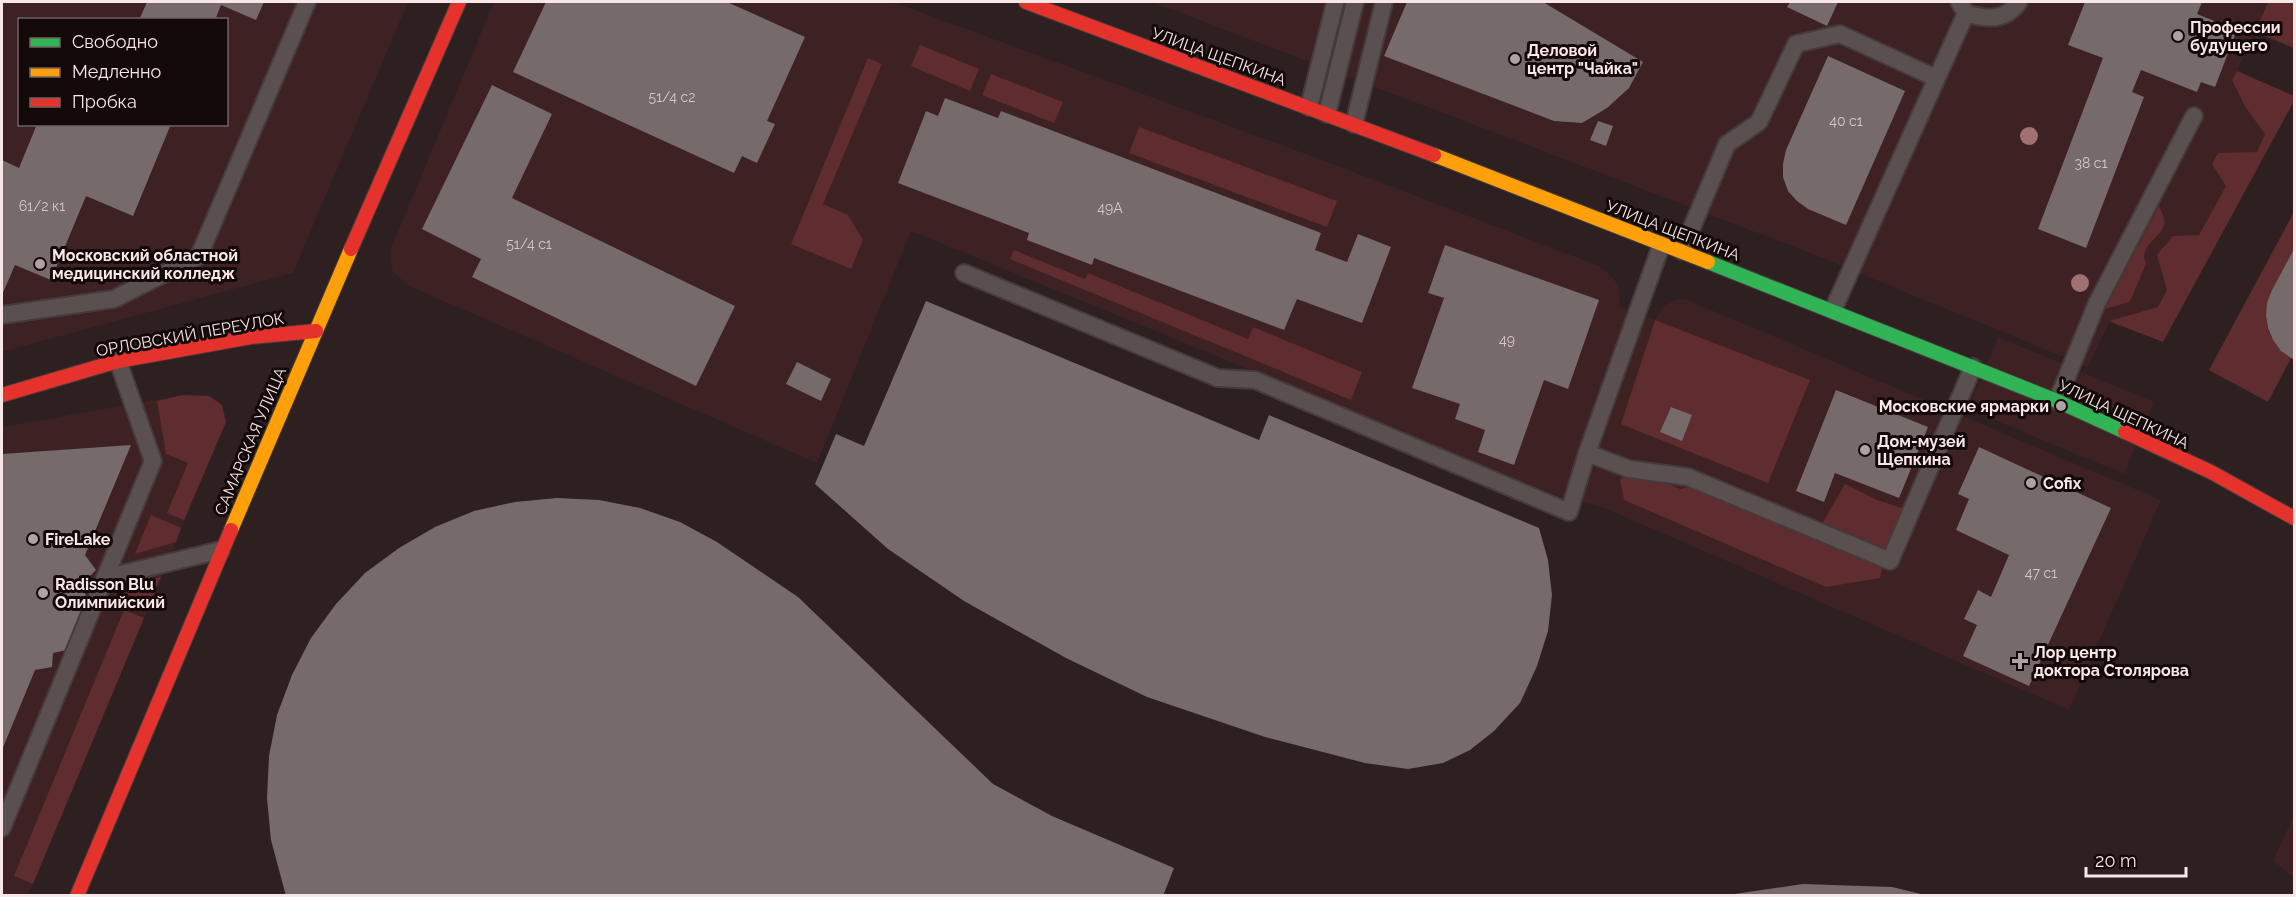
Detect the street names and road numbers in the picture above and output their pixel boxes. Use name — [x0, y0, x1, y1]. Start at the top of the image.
street label: УЛИЦА ЩЕПКИНА — [1149, 23, 1289, 90]
street label: УЛИЦА ЩЕПКИНА — [1603, 196, 1743, 265]
street label: ОРЛОВСКИЙ ПЕРЕУЛОК — [95, 309, 285, 360]
street label: САМАРСКАЯ УЛИЦА — [211, 364, 290, 518]
street label: УЛИЦА ЩЕПКИНА — [2056, 376, 2192, 453]

